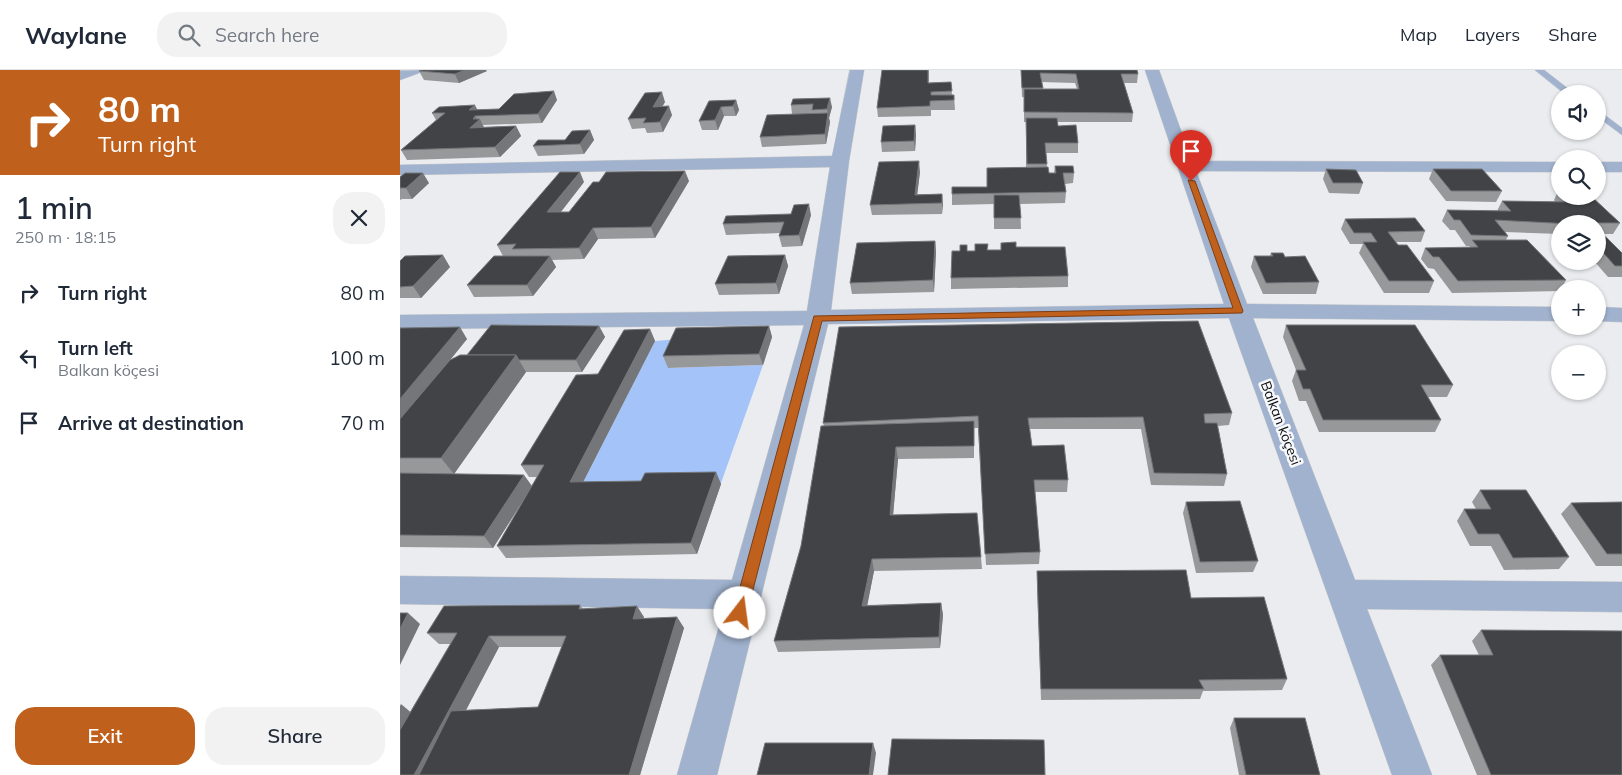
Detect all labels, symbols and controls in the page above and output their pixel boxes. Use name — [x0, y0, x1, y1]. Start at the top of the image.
search box — [157, 12, 507, 57]
text: Waylane — [25, 20, 127, 50]
icon: search — [175, 21, 203, 49]
text: Search here — [215, 23, 319, 47]
text: Map — [1400, 23, 1437, 46]
text: Layers — [1465, 23, 1520, 46]
text: Share — [1548, 23, 1597, 46]
map controls — [1551, 85, 1606, 400]
button: sound — [1551, 85, 1606, 140]
text: 80 m — [98, 87, 181, 131]
icon: right — [15, 90, 80, 155]
text: Turn right — [98, 130, 196, 158]
pin — [1170, 130, 1212, 181]
icon: arrive — [1177, 137, 1205, 165]
button: search — [1551, 150, 1606, 205]
text: 1 min — [15, 189, 93, 227]
button: close — [333, 192, 385, 244]
button: layers — [1551, 215, 1606, 270]
text: 250 m · 18:15 — [15, 227, 116, 247]
icon: right — [15, 279, 43, 307]
button: + — [1551, 280, 1606, 335]
text: Turn right — [58, 281, 147, 305]
text: 80 m — [341, 281, 385, 305]
text: Turn left — [58, 336, 133, 360]
icon: left — [15, 344, 43, 372]
button: − — [1551, 345, 1606, 400]
text: 100 m — [329, 346, 385, 370]
text: Balkan köçesi — [58, 360, 159, 380]
street label: Balkan köçesi — [1257, 379, 1305, 467]
icon: arrive — [15, 409, 43, 437]
text: Arrive at destination — [58, 411, 244, 435]
text: 70 m — [341, 411, 385, 435]
position arrow — [713, 586, 765, 638]
button: Exit — [15, 707, 195, 765]
button: Share — [205, 707, 385, 765]

